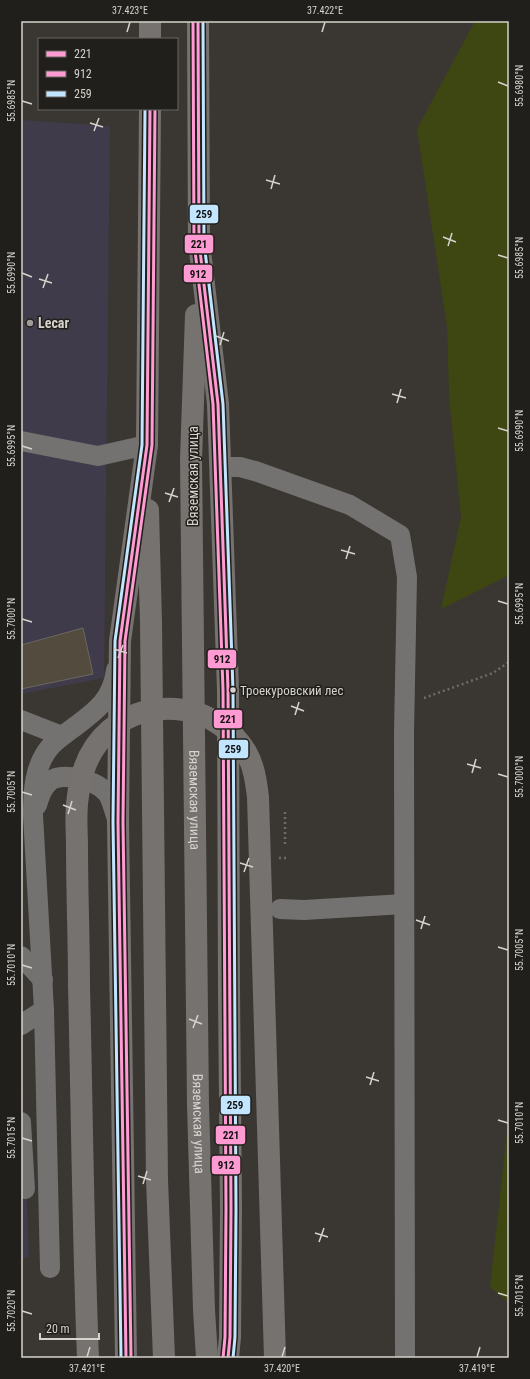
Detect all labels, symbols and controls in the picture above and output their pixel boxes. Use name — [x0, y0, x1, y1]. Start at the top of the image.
text: 37.423°E — [112, 5, 148, 16]
text: 37.422°E — [307, 5, 343, 16]
legend — [38, 38, 178, 110]
text: 221 — [74, 47, 92, 61]
text: 55.6980°N — [514, 65, 525, 107]
text: 912 — [74, 67, 92, 81]
text: 55.6985°N — [6, 80, 17, 122]
text: 259 — [74, 87, 92, 101]
line badge: 259 — [189, 204, 219, 224]
text: 259 — [196, 208, 212, 221]
line badge: 221 — [184, 234, 214, 254]
text: 55.6985°N — [514, 237, 525, 279]
text: 221 — [191, 238, 207, 251]
text: 55.6990°N — [6, 252, 17, 294]
line badge: 912 — [183, 264, 213, 283]
text: 912 — [190, 268, 207, 281]
place label: Lecar — [38, 315, 69, 331]
marker: Lecar — [25, 318, 35, 328]
text: 55.6990°N — [514, 410, 525, 452]
text: 55.6995°N — [6, 425, 17, 467]
street label: Вяземская улица — [185, 426, 201, 526]
text: 55.6995°N — [514, 583, 525, 625]
text: 55.7000°N — [6, 598, 17, 640]
line badge: 912 — [207, 649, 237, 669]
text: 912 — [214, 653, 231, 666]
place label: Троекуровский лес — [240, 683, 343, 698]
marker: Троекуровский лес — [228, 685, 238, 695]
line badge: 221 — [213, 709, 243, 729]
text: 221 — [220, 713, 236, 726]
line badge: 259 — [218, 739, 249, 759]
text: 259 — [225, 743, 241, 756]
street label: Вяземская улица — [186, 750, 203, 850]
text: 55.7000°N — [514, 756, 525, 798]
text: 55.7005°N — [6, 771, 17, 813]
text: 55.7005°N — [514, 929, 525, 971]
text: 55.7010°N — [6, 944, 17, 986]
street label: Вяземская улица — [190, 1074, 208, 1174]
line badge: 259 — [220, 1095, 251, 1115]
text: 259 — [227, 1099, 243, 1112]
text: 55.7010°N — [514, 1102, 525, 1144]
text: 55.7015°N — [6, 1117, 17, 1159]
line badge: 221 — [215, 1125, 246, 1145]
text: 221 — [223, 1129, 239, 1142]
line badge: 912 — [211, 1155, 241, 1175]
text: 912 — [218, 1159, 235, 1172]
text: 55.7015°N — [514, 1275, 525, 1317]
text: 55.7020°N — [6, 1290, 17, 1332]
scale bar — [40, 1315, 99, 1341]
text: 20 m — [46, 1322, 70, 1336]
text: 37.421°E — [69, 1363, 105, 1374]
text: 37.420°E — [264, 1363, 300, 1374]
text: 37.419°E — [459, 1363, 495, 1374]

